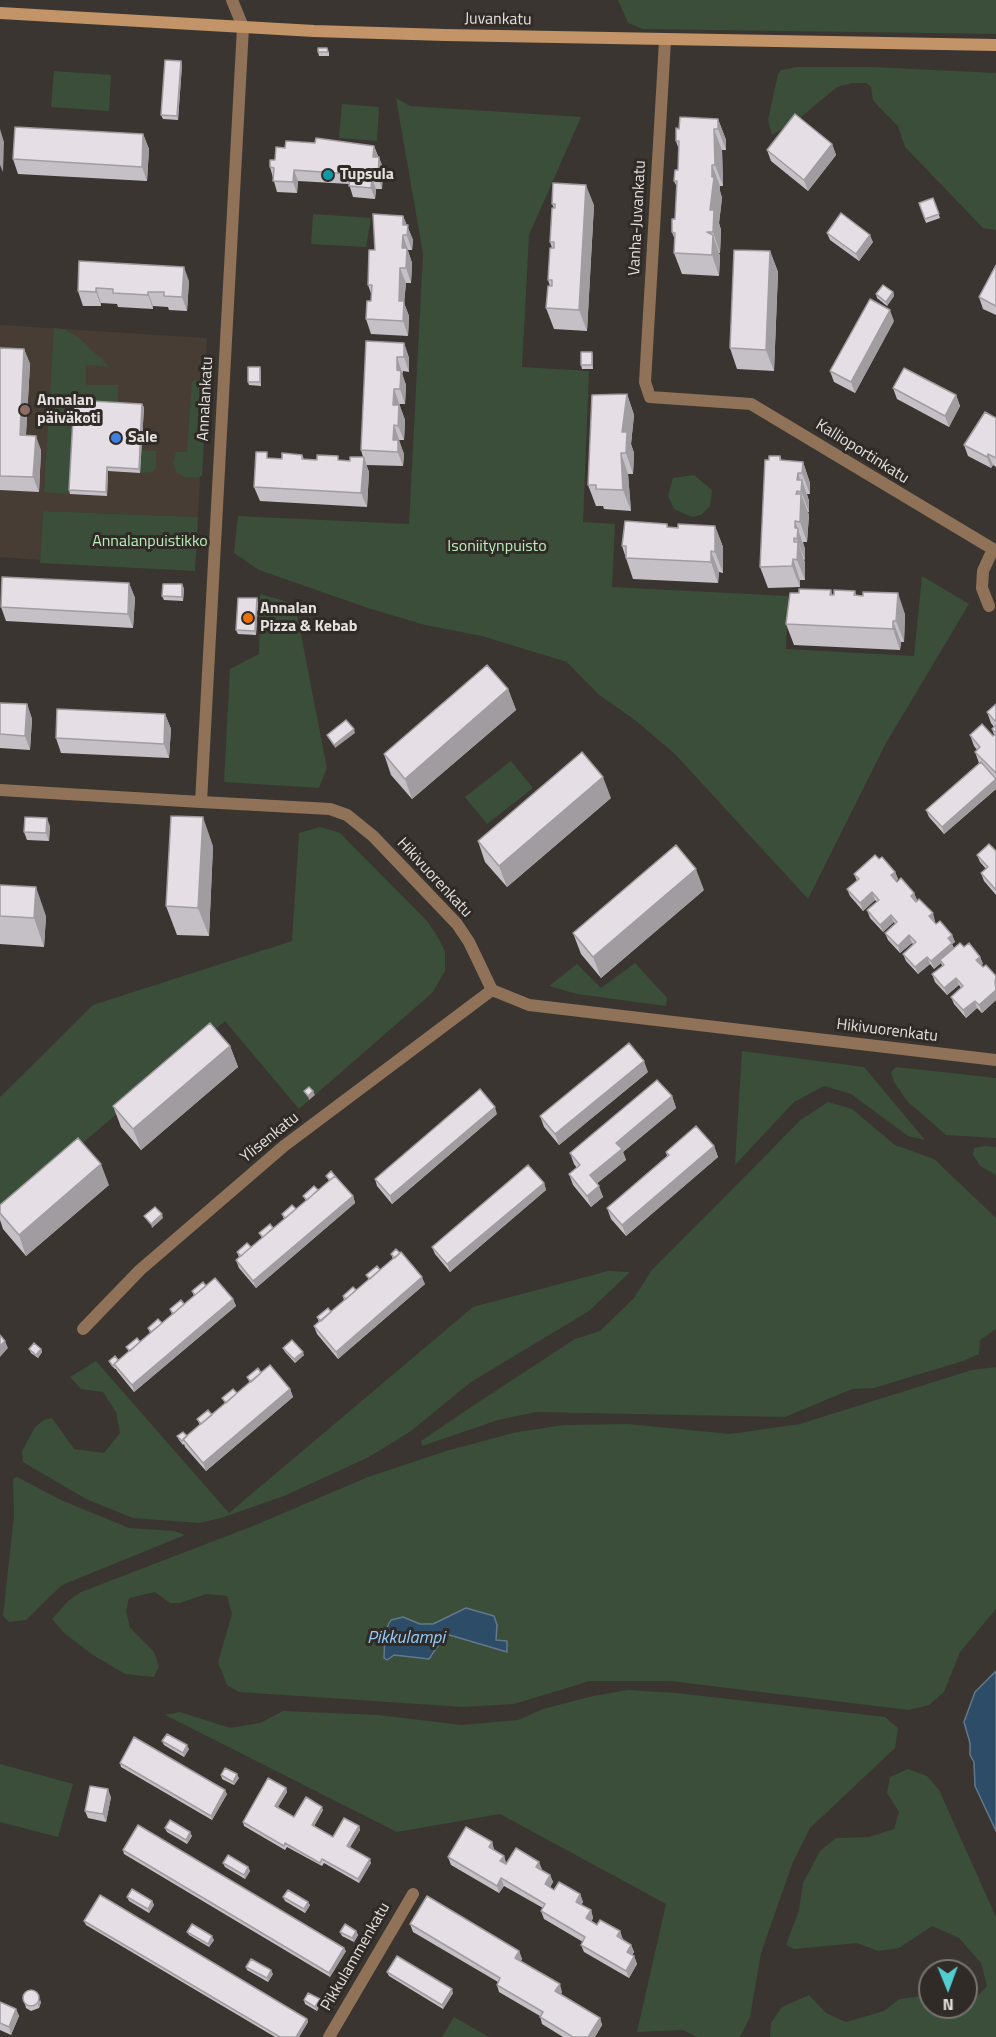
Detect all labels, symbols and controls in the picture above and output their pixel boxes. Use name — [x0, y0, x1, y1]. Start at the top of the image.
street label: Juvankatu — [464, 10, 532, 30]
street label: Vanha-Juvankatu — [625, 160, 651, 276]
place label: Tupsula — [340, 165, 394, 185]
marker: Tupsula — [321, 168, 335, 182]
street label: Annalankatu — [194, 356, 218, 442]
place label: Annalan päiväkoti — [37, 391, 101, 429]
marker: Annalan päiväkoti — [18, 403, 32, 417]
street label: Kallioportinkatu — [812, 416, 912, 488]
place label: Sale — [128, 428, 157, 448]
marker: Sale — [109, 431, 123, 445]
park label: Annalanpuistikko — [92, 532, 208, 552]
park label: Isoniitynpuisto — [447, 537, 547, 557]
place label: Annalan Pizza & Kebab — [260, 599, 357, 637]
marker: Annalan Pizza & Kebab — [241, 611, 255, 625]
street label: Hikivuorenkatu — [392, 834, 476, 922]
street label: Hikivuorenkatu — [835, 1015, 939, 1047]
street label: Ylisenkatu — [237, 1109, 303, 1167]
water label: Pikkulampi — [367, 1628, 445, 1650]
street label: Pikkulammenkatu — [317, 1900, 395, 2014]
north arrow — [918, 1959, 978, 2019]
text: N — [943, 1993, 954, 2017]

